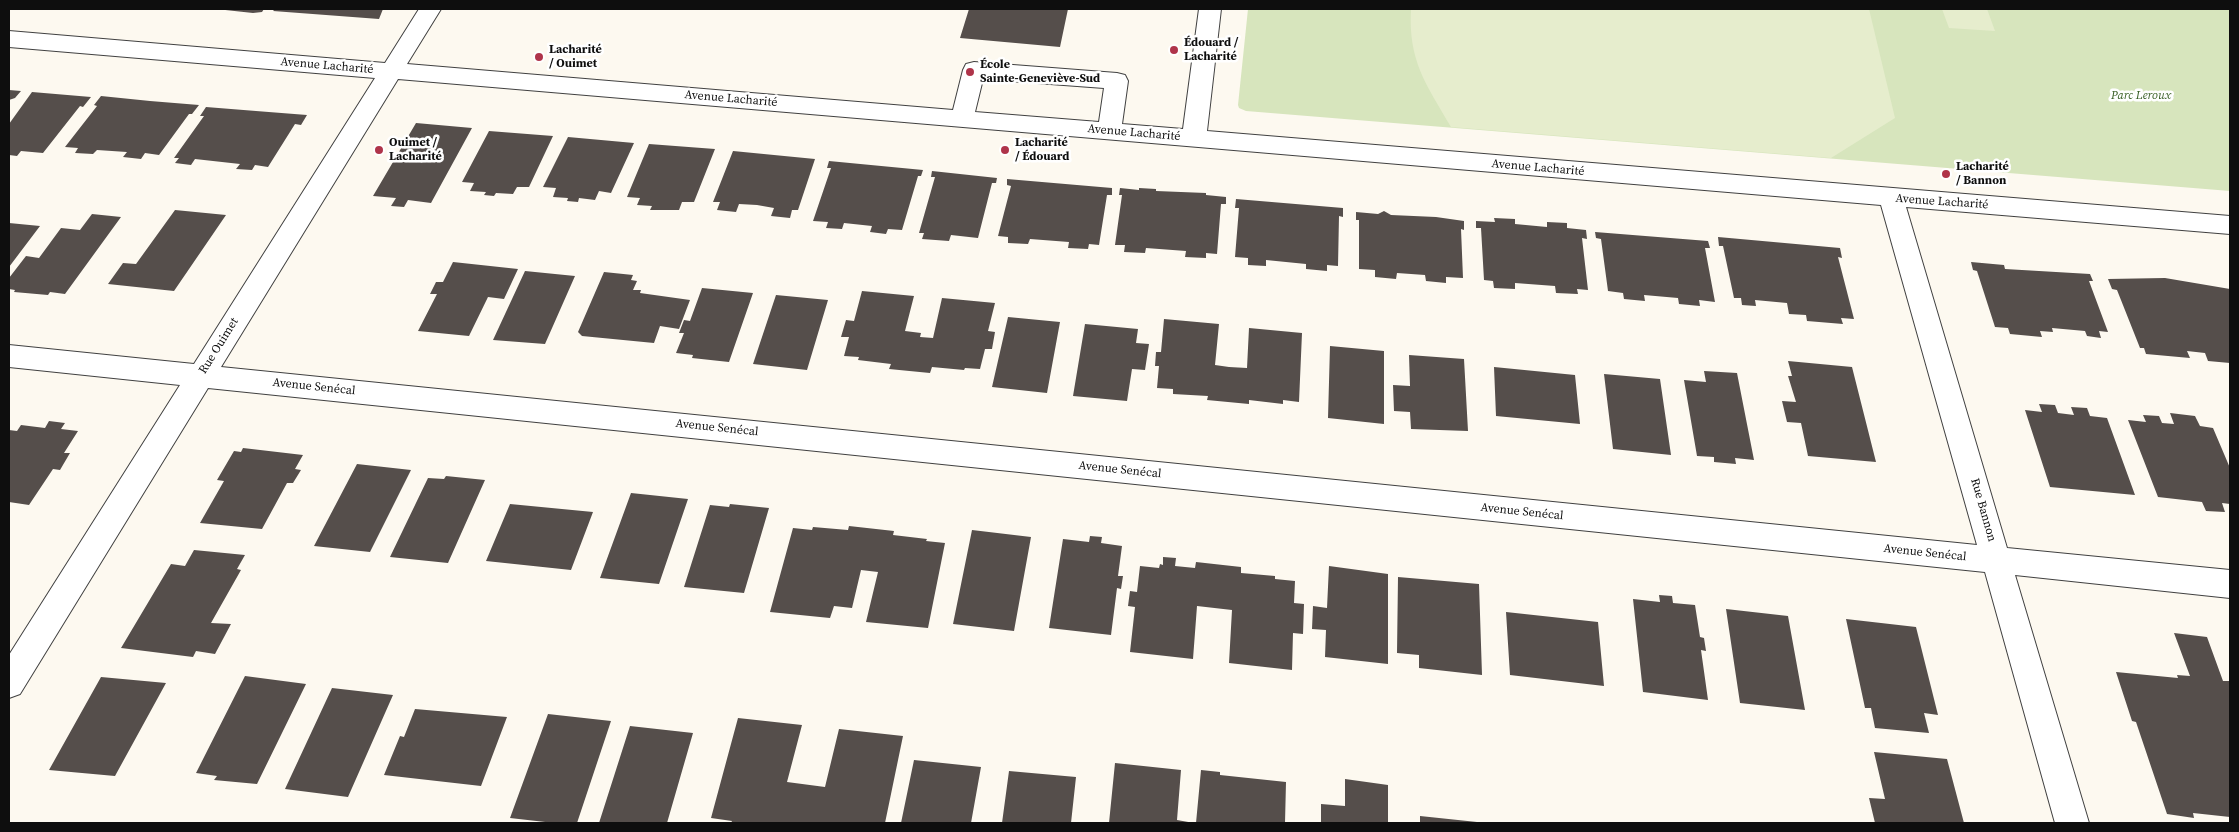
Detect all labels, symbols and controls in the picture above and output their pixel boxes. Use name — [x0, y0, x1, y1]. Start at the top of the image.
place label: Édouard / Lacharité — [1184, 36, 1238, 64]
place label: Lacharité / Ouimet — [549, 43, 602, 71]
marker: Édouard / Lacharité — [1168, 44, 1180, 56]
marker: Lacharité / Ouimet — [533, 51, 545, 63]
street label: Avenue Lacharité — [280, 55, 374, 77]
place label: École Sainte-Geneviève-Sud — [980, 58, 1100, 86]
marker: École Sainte-Geneviève-Sud — [964, 66, 976, 78]
street label: Avenue Lacharité — [684, 88, 778, 110]
park label: Parc Leroux — [2111, 89, 2171, 103]
street label: Avenue Lacharité — [1087, 122, 1181, 144]
place label: Ouimet / Lacharité — [389, 136, 442, 164]
place label: Lacharité / Édouard — [1015, 136, 1069, 164]
marker: Ouimet / Lacharité — [373, 144, 385, 156]
marker: Lacharité / Édouard — [999, 144, 1011, 156]
street label: Avenue Lacharité — [1491, 157, 1585, 179]
place label: Lacharité / Bannon — [1956, 160, 2009, 188]
marker: Lacharité / Bannon — [1940, 168, 1952, 180]
street label: Avenue Lacharité — [1895, 192, 1989, 212]
street label: Rue Ouimet — [196, 315, 242, 377]
street label: Avenue Senécal — [272, 375, 356, 399]
street label: Avenue Senécal — [675, 416, 759, 440]
street label: Avenue Senécal — [1078, 458, 1162, 482]
street label: Rue Bannon — [1967, 477, 1999, 543]
street label: Avenue Senécal — [1480, 500, 1564, 524]
street label: Avenue Senécal — [1883, 541, 1967, 565]

